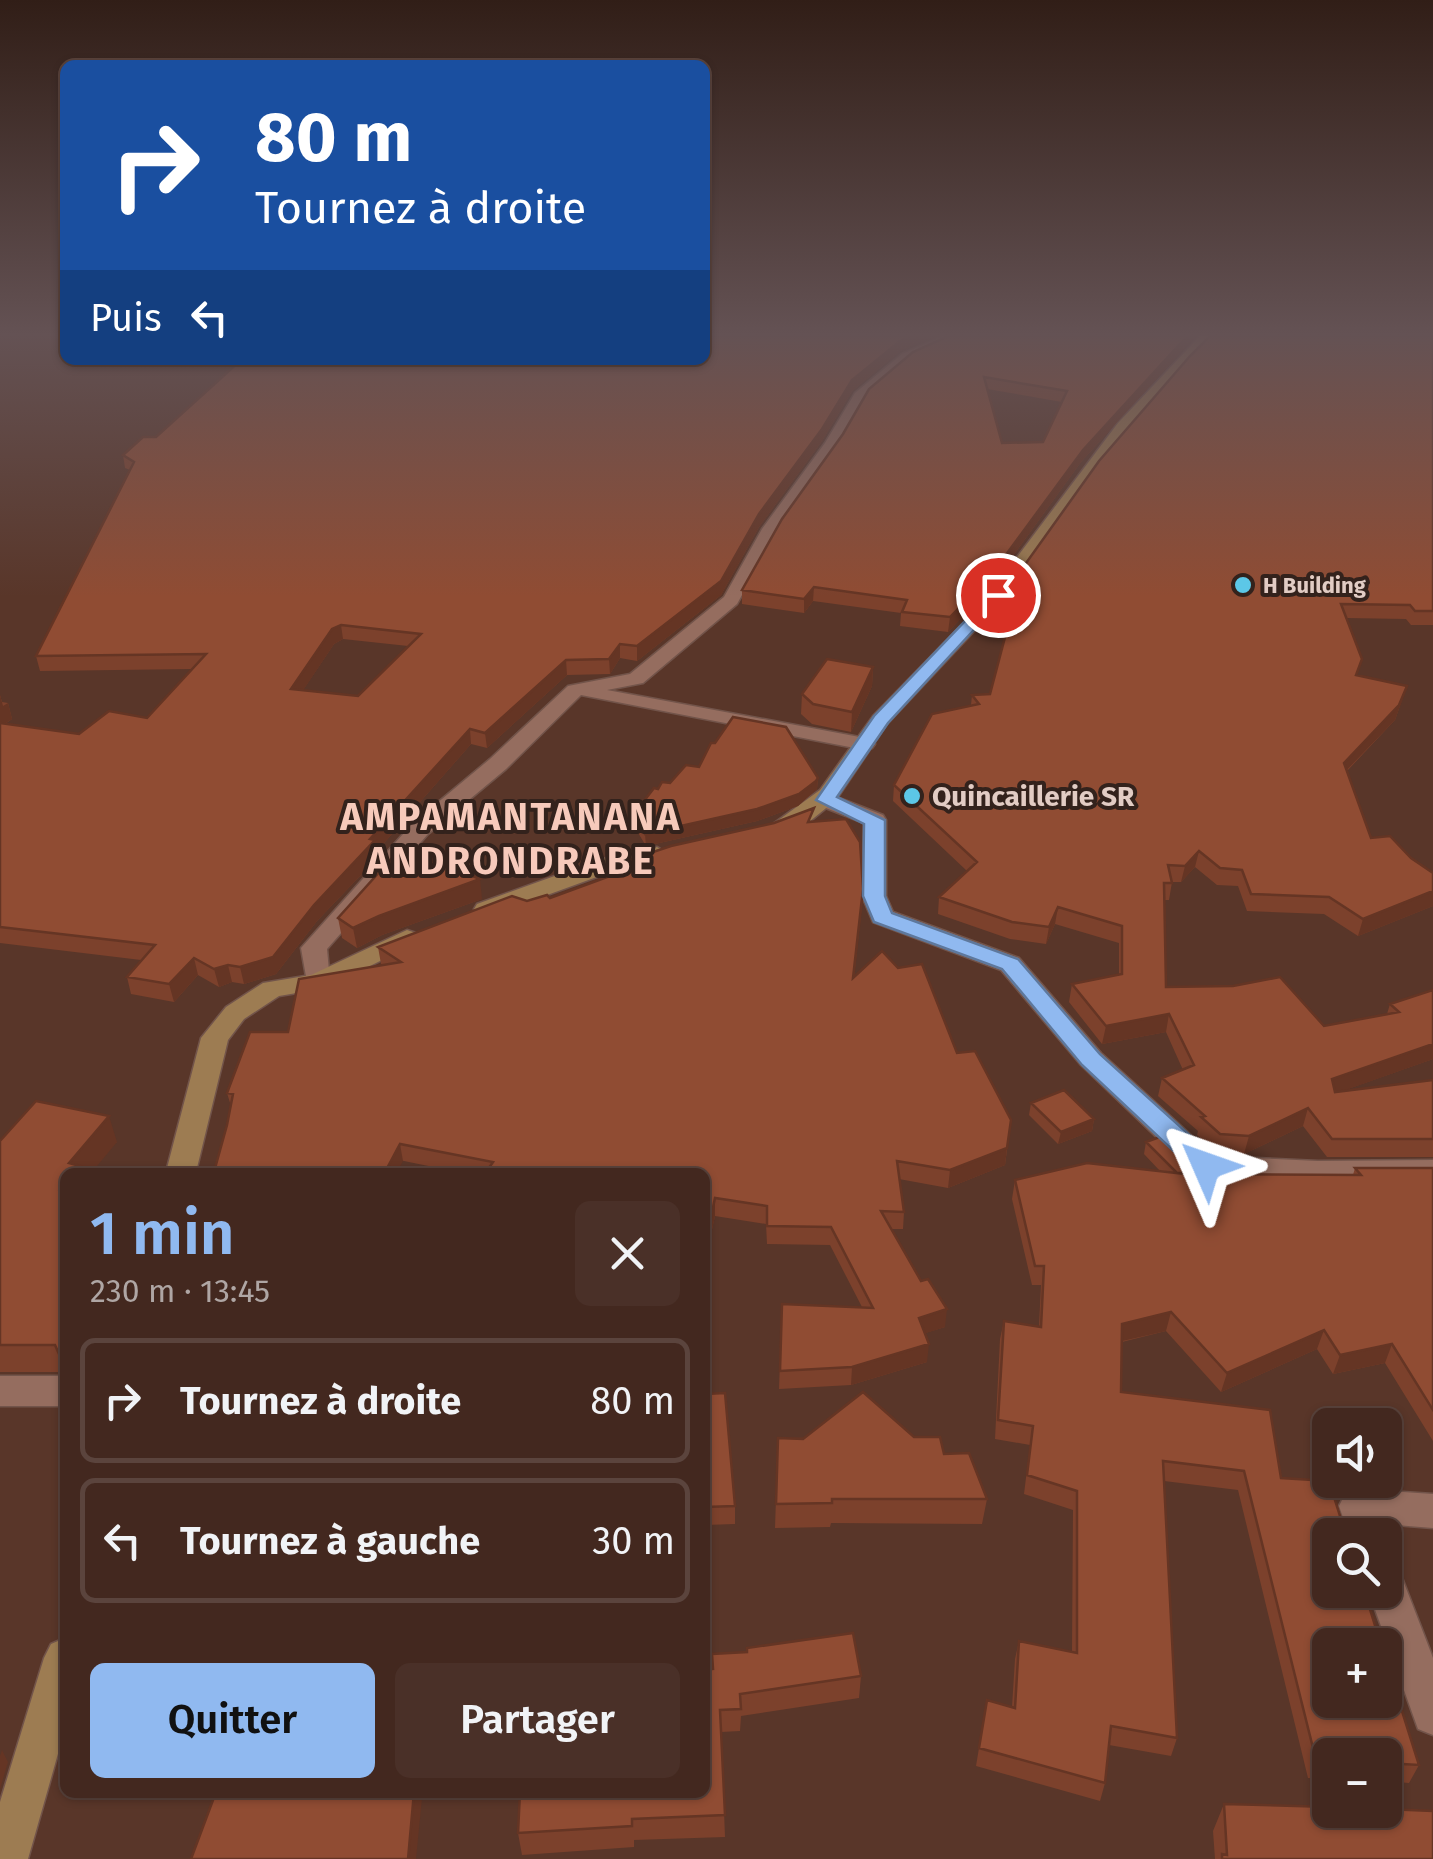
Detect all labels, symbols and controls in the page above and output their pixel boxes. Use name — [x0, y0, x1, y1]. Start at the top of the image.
text: 80 m — [255, 96, 412, 180]
icon: right — [90, 100, 220, 230]
text: Tournez à droite — [255, 181, 586, 235]
icon: left — [182, 290, 237, 345]
text: Puis — [90, 295, 162, 341]
pin — [956, 553, 1041, 638]
icon: arrive — [971, 568, 1026, 623]
place label: H Building — [1263, 572, 1367, 599]
marker: H Building — [1232, 574, 1254, 596]
place label: Quincaillerie SR — [932, 780, 1135, 813]
marker: Quincaillerie SR — [901, 785, 923, 807]
district label: AMPAMANTANANA ANDRONDRABE — [339, 794, 682, 884]
position arrow — [1154, 1114, 1258, 1218]
text: 1 min — [90, 1198, 235, 1270]
button: close — [575, 1201, 680, 1306]
text: 230 m · 13:45 — [90, 1272, 270, 1310]
icon: right — [95, 1373, 150, 1428]
text: Tournez à droite — [180, 1378, 461, 1424]
text: 80 m — [590, 1378, 675, 1424]
map controls — [1312, 1408, 1402, 1828]
button: sound — [1312, 1408, 1402, 1498]
icon: left — [95, 1513, 150, 1568]
text: Tournez à gauche — [180, 1518, 480, 1564]
text: 30 m — [592, 1518, 675, 1564]
button: search — [1312, 1518, 1402, 1608]
button: + — [1312, 1628, 1402, 1718]
button: Quitter — [90, 1663, 375, 1778]
button: Partager — [395, 1663, 680, 1778]
button: − — [1312, 1738, 1402, 1828]

